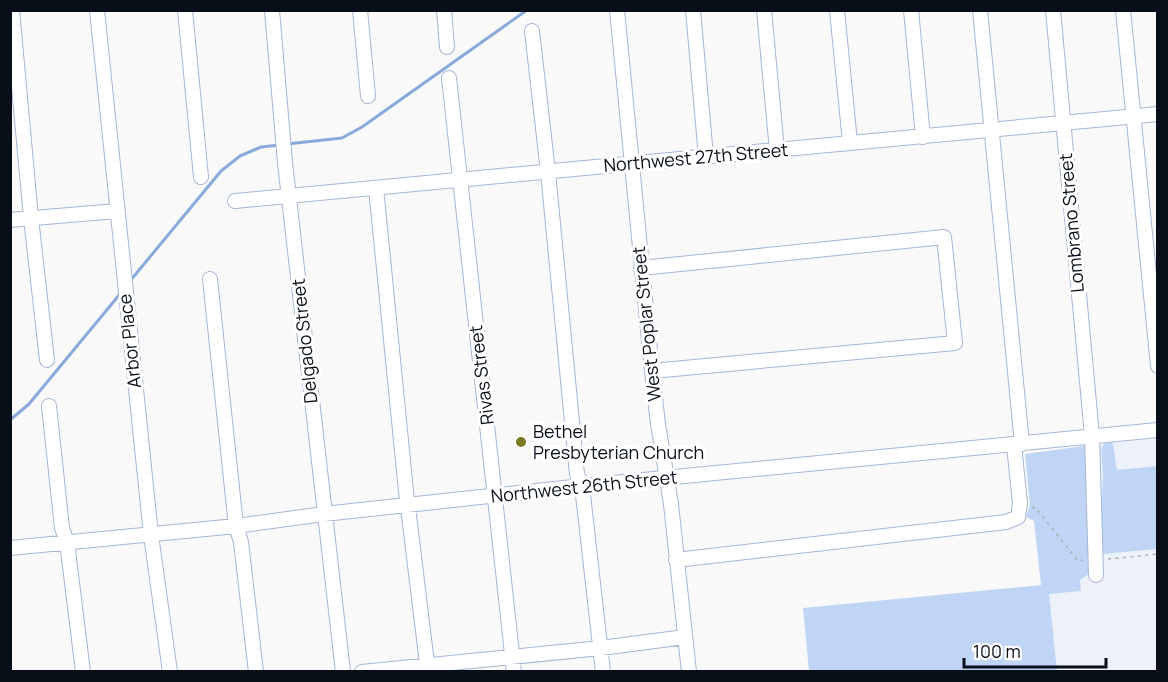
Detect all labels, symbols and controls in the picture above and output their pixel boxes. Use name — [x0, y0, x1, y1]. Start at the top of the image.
street label: Northwest 27th Street — [603, 137, 789, 177]
street label: Lombrano Street — [1053, 152, 1089, 294]
street label: West Poplar Street — [626, 245, 666, 403]
street label: Delgado Street — [286, 278, 322, 405]
street label: Arbor Place — [112, 293, 146, 389]
street label: Rivas Street — [463, 324, 499, 426]
place label: Bethel Presbyterian Church — [533, 419, 704, 464]
marker: Bethel Presbyterian Church — [514, 435, 528, 449]
street label: Northwest 26th Street — [489, 464, 678, 508]
scale bar — [964, 631, 1106, 669]
text: 100 m — [973, 639, 1021, 663]

